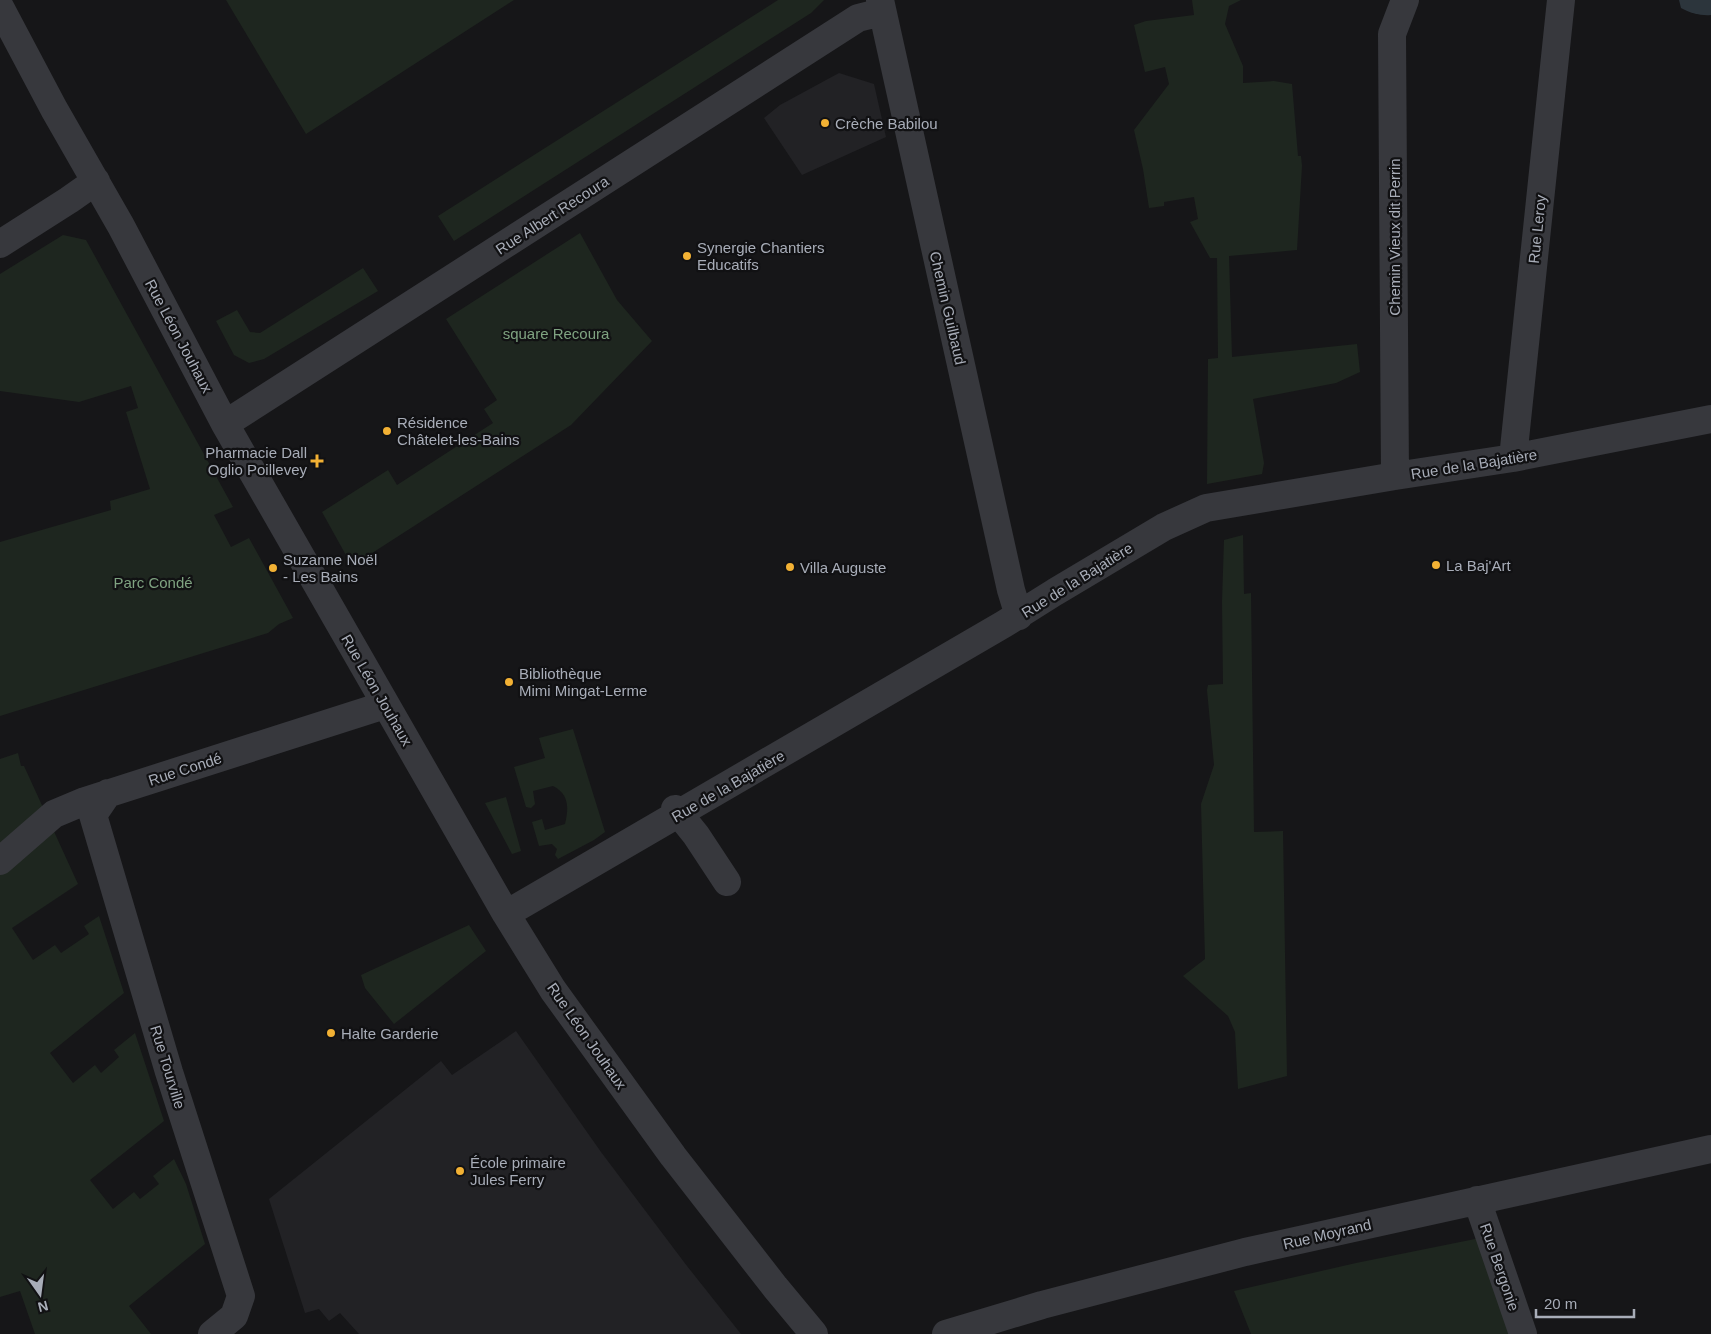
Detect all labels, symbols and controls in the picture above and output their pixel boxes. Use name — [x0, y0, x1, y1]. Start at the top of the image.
place label: Crèche Babilou — [835, 115, 938, 132]
marker: Crèche Babilou — [819, 117, 831, 129]
street label: Chemin Vieux dit Perrin — [1386, 158, 1403, 316]
street label: Rue Albert Recoura — [492, 172, 612, 258]
street label: Rue Leroy — [1525, 193, 1549, 264]
place label: Synergie Chantiers Educatifs — [697, 239, 825, 273]
marker: Synergie Chantiers Educatifs — [681, 250, 693, 262]
street label: Chemin Guilbaud — [927, 250, 969, 366]
street label: Rue Léon Jouhaux — [142, 276, 216, 396]
park label: square Recoura — [503, 325, 610, 342]
place label: Résidence Châtelet-les-Bains — [397, 414, 520, 448]
marker: Résidence Châtelet-les-Bains — [381, 425, 393, 437]
place label: Pharmacie Dall Oglio Poillevey — [205, 444, 307, 478]
street label: Rue de la Bajatière — [1410, 446, 1538, 482]
marker: Pharmacie Dall Oglio Poillevey — [311, 455, 323, 467]
street label: Rue de la Bajatière — [1018, 539, 1136, 621]
place label: Suzanne Noël - Les Bains — [283, 551, 377, 585]
place label: La Baj'Art — [1446, 557, 1511, 574]
place label: Villa Auguste — [800, 559, 886, 576]
marker: La Baj'Art — [1430, 559, 1442, 571]
marker: Villa Auguste — [784, 561, 796, 573]
marker: Suzanne Noël - Les Bains — [267, 562, 279, 574]
park label: Parc Condé — [113, 574, 193, 591]
street label: Rue Léon Jouhaux — [338, 631, 416, 749]
place label: Bibliothèque Mimi Mingat-Lerme — [519, 665, 647, 699]
marker: Bibliothèque Mimi Mingat-Lerme — [503, 676, 515, 688]
street label: Rue de la Bajatière — [669, 747, 787, 825]
street label: Rue Condé — [146, 749, 224, 789]
street label: Rue Léon Jouhaux — [544, 980, 630, 1093]
street label: Rue Tourville — [147, 1023, 189, 1111]
place label: Halte Garderie — [341, 1025, 439, 1042]
marker: Halte Garderie — [325, 1027, 337, 1039]
place label: École primaire Jules Ferry — [470, 1154, 566, 1188]
marker: École primaire Jules Ferry — [454, 1165, 466, 1177]
street label: Rue Moyrand — [1281, 1216, 1373, 1252]
street label: Rue Bergonie — [1477, 1221, 1523, 1313]
north arrow — [15, 1269, 65, 1319]
scale bar — [1536, 1286, 1634, 1318]
text: 20 m — [1544, 1295, 1577, 1312]
text: N — [36, 1298, 50, 1316]

